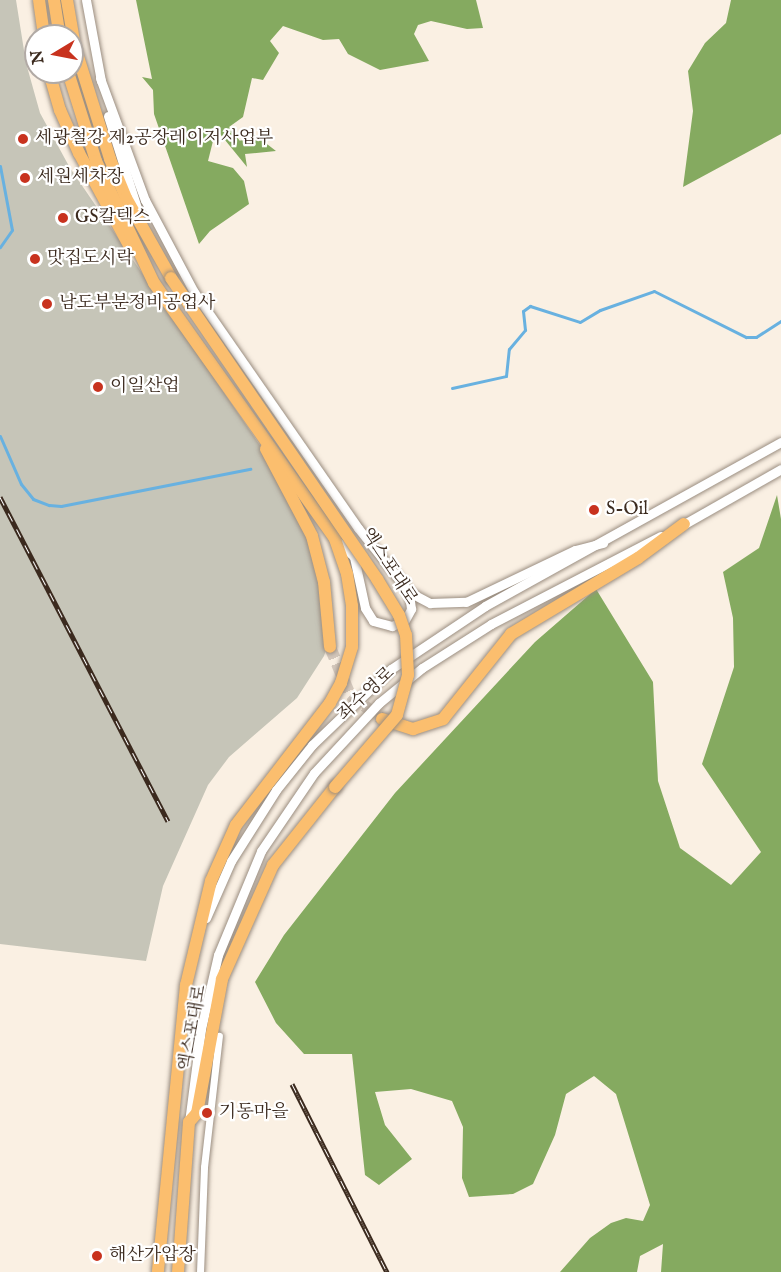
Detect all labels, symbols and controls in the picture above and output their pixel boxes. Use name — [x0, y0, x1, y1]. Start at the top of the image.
north arrow — [24, 24, 84, 84]
text: N — [27, 48, 49, 65]
place label: 세광철강 제2공장레이저사업부 — [35, 128, 273, 150]
marker: 세광철강 제2공장레이저사업부 — [16, 132, 30, 146]
place label: 세원세차장 — [37, 167, 124, 189]
marker: 세원세차장 — [18, 171, 32, 185]
place label: GS칼텍스 — [75, 207, 151, 229]
marker: GS칼텍스 — [56, 211, 70, 225]
place label: 맛집도시락 — [47, 248, 134, 270]
marker: 맛집도시락 — [28, 252, 42, 266]
place label: 남도부분정비공업사 — [59, 293, 215, 315]
marker: 남도부분정비공업사 — [40, 297, 54, 311]
place label: 이일산업 — [110, 376, 180, 398]
marker: 이일산업 — [91, 380, 105, 394]
place label: S-Oil — [606, 499, 648, 521]
marker: S-Oil — [587, 503, 601, 517]
street label: 엑스포대로 — [355, 525, 421, 609]
street label: 좌수영로 — [334, 663, 400, 727]
street label: 엑스포대로 — [176, 983, 212, 1073]
place label: 기동마을 — [219, 1102, 289, 1124]
marker: 기동마을 — [200, 1106, 214, 1120]
place label: 해산가압장 — [109, 1245, 196, 1267]
marker: 해산가압장 — [90, 1249, 104, 1263]

